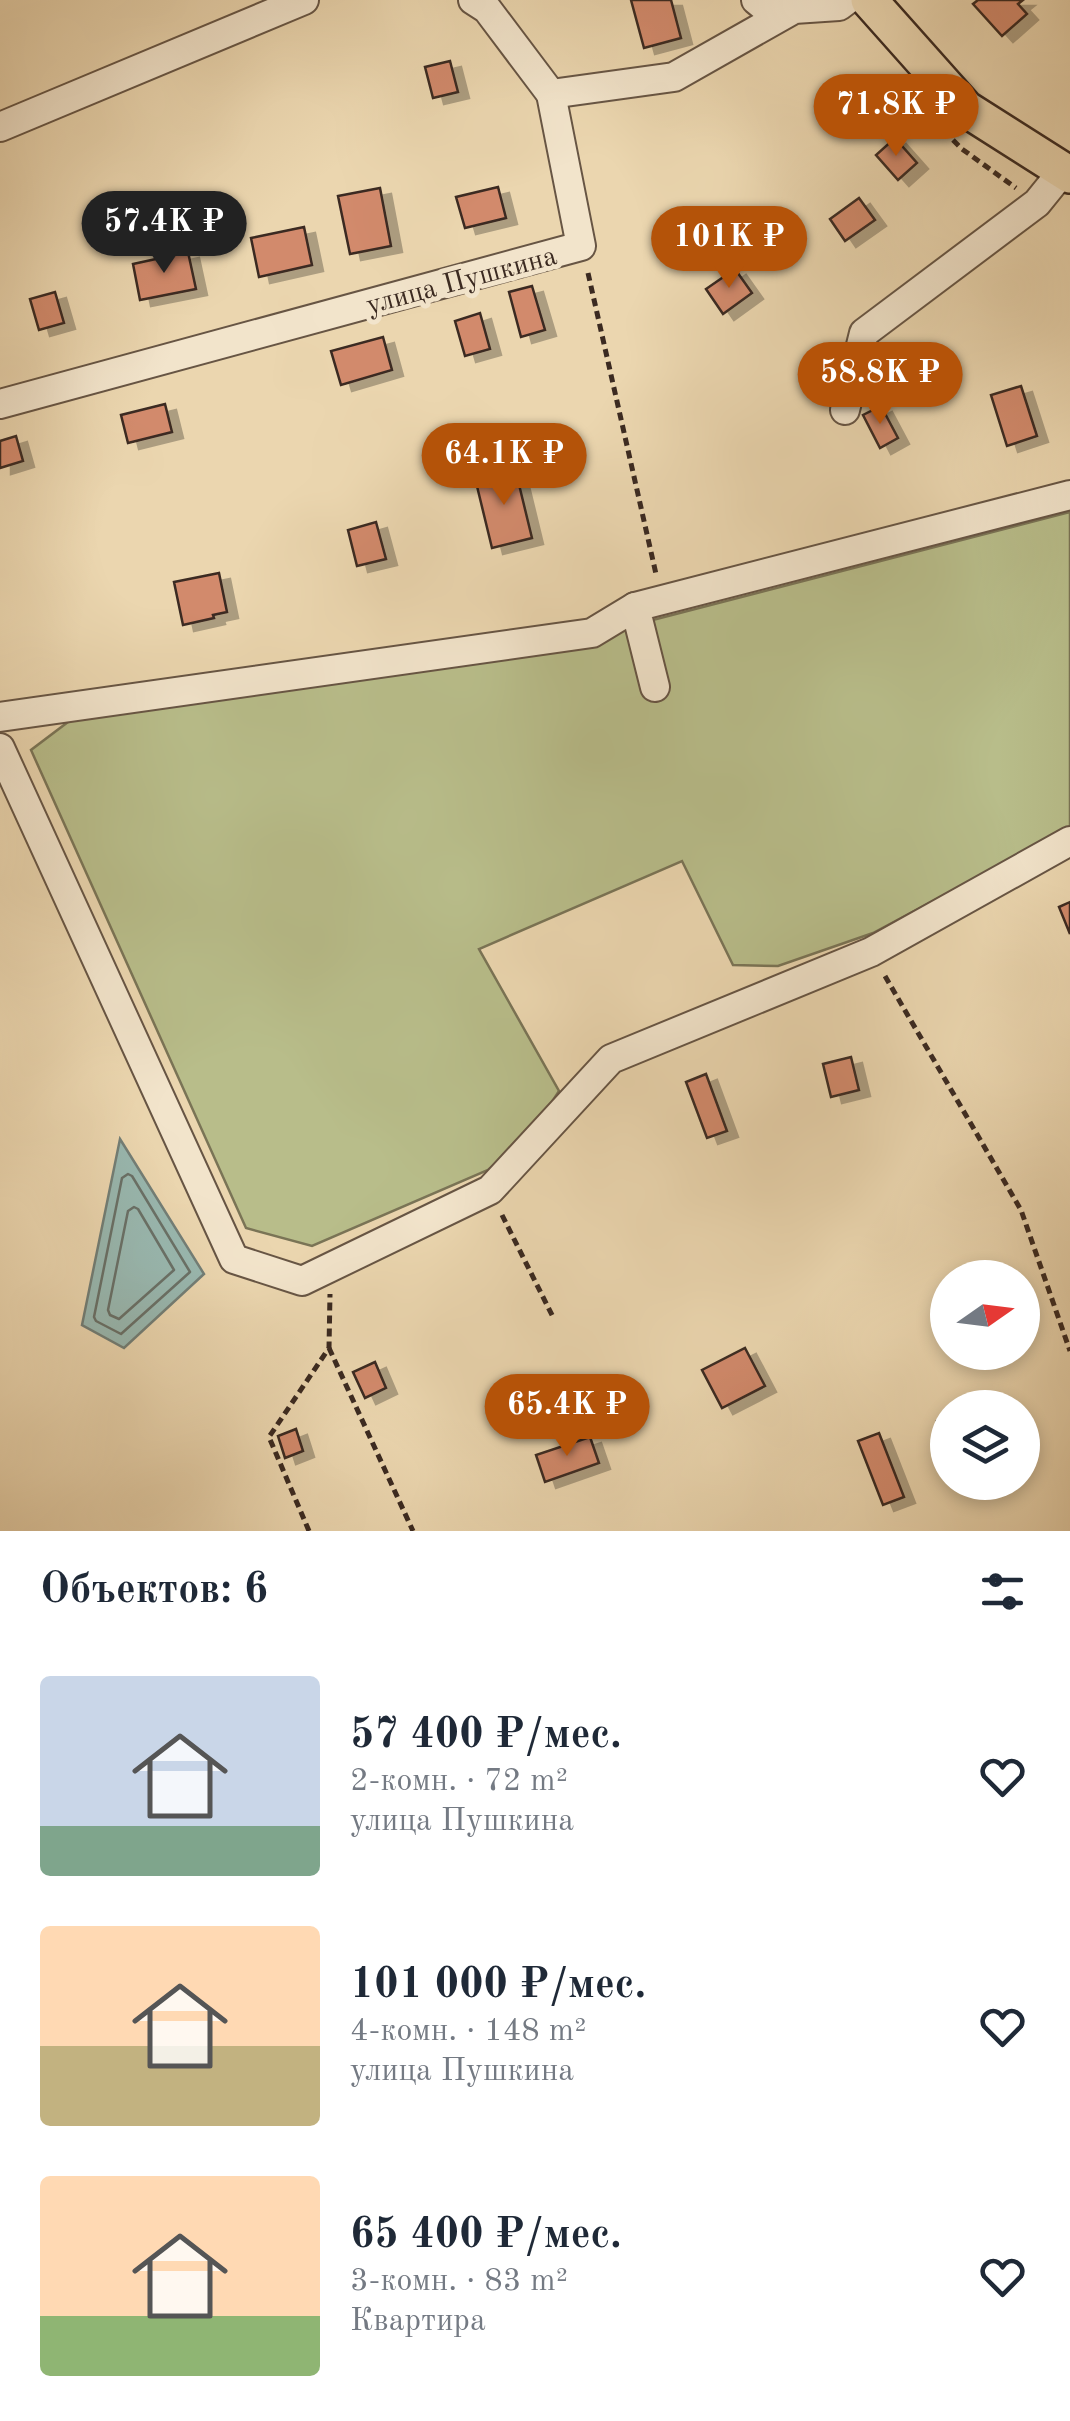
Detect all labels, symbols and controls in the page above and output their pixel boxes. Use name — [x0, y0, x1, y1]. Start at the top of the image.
pin: 71.8K ₽ — [804, 74, 988, 159]
text: 71.8K ₽ — [836, 90, 956, 122]
pin: 57.4K ₽ — [72, 191, 256, 276]
pin: 101K ₽ — [648, 206, 810, 291]
text: 57.4K ₽ — [104, 207, 224, 239]
text: 101K ₽ — [673, 222, 785, 254]
street label: улица Пушкина — [363, 243, 560, 321]
pin: 58.8K ₽ — [788, 342, 972, 427]
text: 58.8K ₽ — [820, 358, 940, 390]
pin: 64.1K ₽ — [412, 423, 596, 508]
text: 64.1K ₽ — [444, 439, 564, 471]
north arrow — [930, 1260, 1040, 1370]
map controls — [930, 1260, 1040, 1500]
pin: 65.4K ₽ — [475, 1374, 659, 1459]
text: 65.4K ₽ — [507, 1390, 627, 1422]
button: layers — [930, 1390, 1040, 1500]
icon: filters — [975, 1564, 1030, 1619]
text: Объектов: 6 — [40, 1570, 268, 1612]
text: 57 400 ₽/мес. — [350, 1715, 622, 1757]
icon: home — [120, 1716, 240, 1836]
icon: heart — [975, 1749, 1030, 1804]
text: 2-комн. · 72 m² — [350, 1766, 568, 1798]
text: улица Пушкина — [350, 1806, 574, 1838]
text: 101 000 ₽/мес. — [350, 1965, 646, 2007]
icon: home — [120, 1966, 240, 2086]
icon: heart — [975, 1999, 1030, 2054]
text: 4-комн. · 148 m² — [350, 2016, 586, 2048]
text: улица Пушкина — [350, 2056, 574, 2088]
text: 65 400 ₽/мес. — [350, 2215, 622, 2257]
icon: home — [120, 2216, 240, 2336]
icon: heart — [975, 2249, 1030, 2304]
text: 3-комн. · 83 m² — [350, 2266, 568, 2298]
text: Квартира — [350, 2306, 486, 2338]

